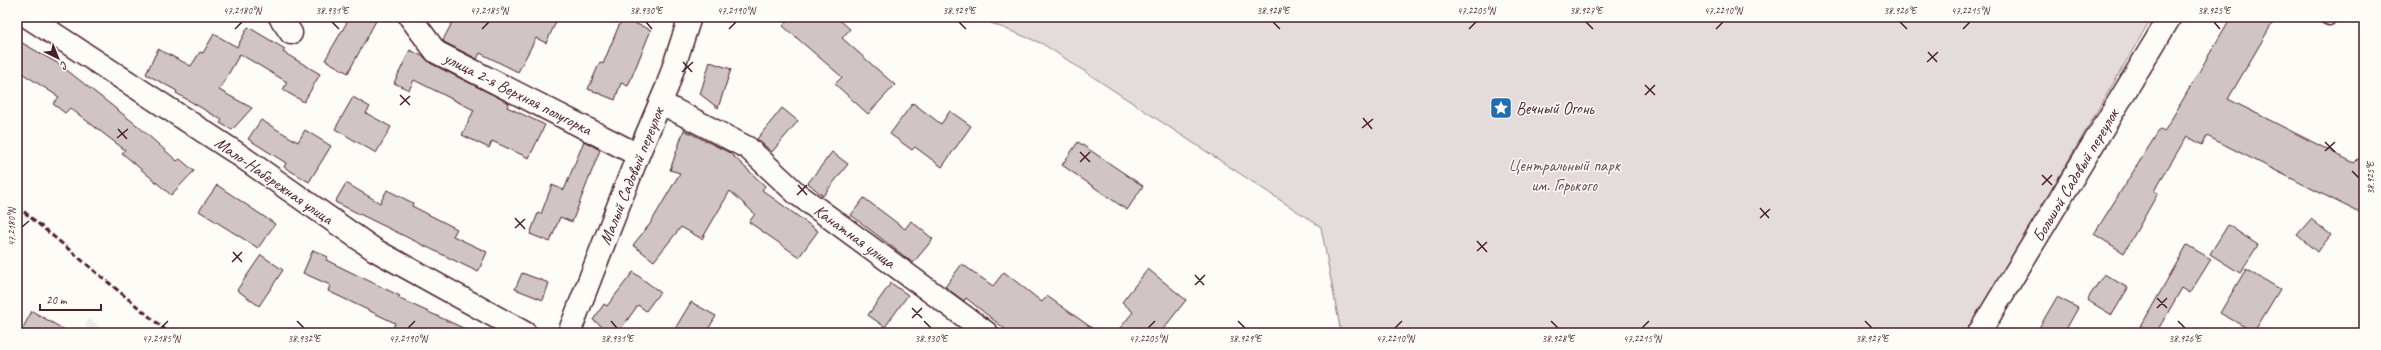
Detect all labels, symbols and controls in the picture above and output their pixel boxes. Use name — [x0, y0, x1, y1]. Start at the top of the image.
text: 47.2180°N — [223, 4, 263, 17]
text: 38.931°E — [316, 4, 350, 17]
text: 47.2185°N — [470, 4, 510, 17]
text: 38.930°E — [630, 4, 664, 17]
text: 47.2190°N — [717, 4, 757, 17]
text: 38.929°E — [943, 4, 977, 17]
text: 38.928°E — [1257, 4, 1291, 17]
text: 47.2205°N — [1457, 4, 1497, 17]
text: 38.927°E — [1570, 4, 1604, 17]
text: 47.2210°N — [1704, 4, 1744, 17]
text: 38.926°E — [1884, 4, 1918, 17]
text: 47.2215°N — [1951, 4, 1991, 17]
text: 38.925°E — [2198, 4, 2232, 17]
north arrow — [38, 38, 78, 78]
street label: улица 2-я Верхняя полугорка — [440, 47, 596, 140]
text: С — [57, 58, 72, 73]
place icon: Вечный Огонь — [1488, 95, 1514, 121]
place label: Вечный Огонь — [1516, 98, 1596, 119]
street label: Малый Садовый переулок — [594, 103, 669, 248]
street label: Большой Садовый переулок — [2027, 104, 2124, 245]
street label: Мало-Набережная улица — [211, 132, 338, 230]
park label: Центральный парк им. Горького — [1508, 155, 1622, 196]
text: 38.925°E — [2364, 160, 2377, 194]
street label: Канатная улица — [810, 200, 901, 274]
text: 47.2180°N — [5, 206, 18, 246]
scale bar — [40, 286, 101, 312]
text: 20 m — [46, 292, 68, 308]
text: 47.2185°N — [142, 332, 182, 345]
text: 38.932°E — [288, 332, 322, 345]
text: 47.2190°N — [389, 332, 429, 345]
text: 38.931°E — [601, 332, 635, 345]
text: 38.930°E — [915, 332, 949, 345]
text: 47.2205°N — [1129, 332, 1169, 345]
text: 38.929°E — [1229, 332, 1263, 345]
text: 47.2210°N — [1376, 332, 1416, 345]
text: 38.928°E — [1542, 332, 1576, 345]
text: 47.2215°N — [1623, 332, 1663, 345]
text: 38.927°E — [1856, 332, 1890, 345]
text: 38.926°E — [2169, 332, 2203, 345]

